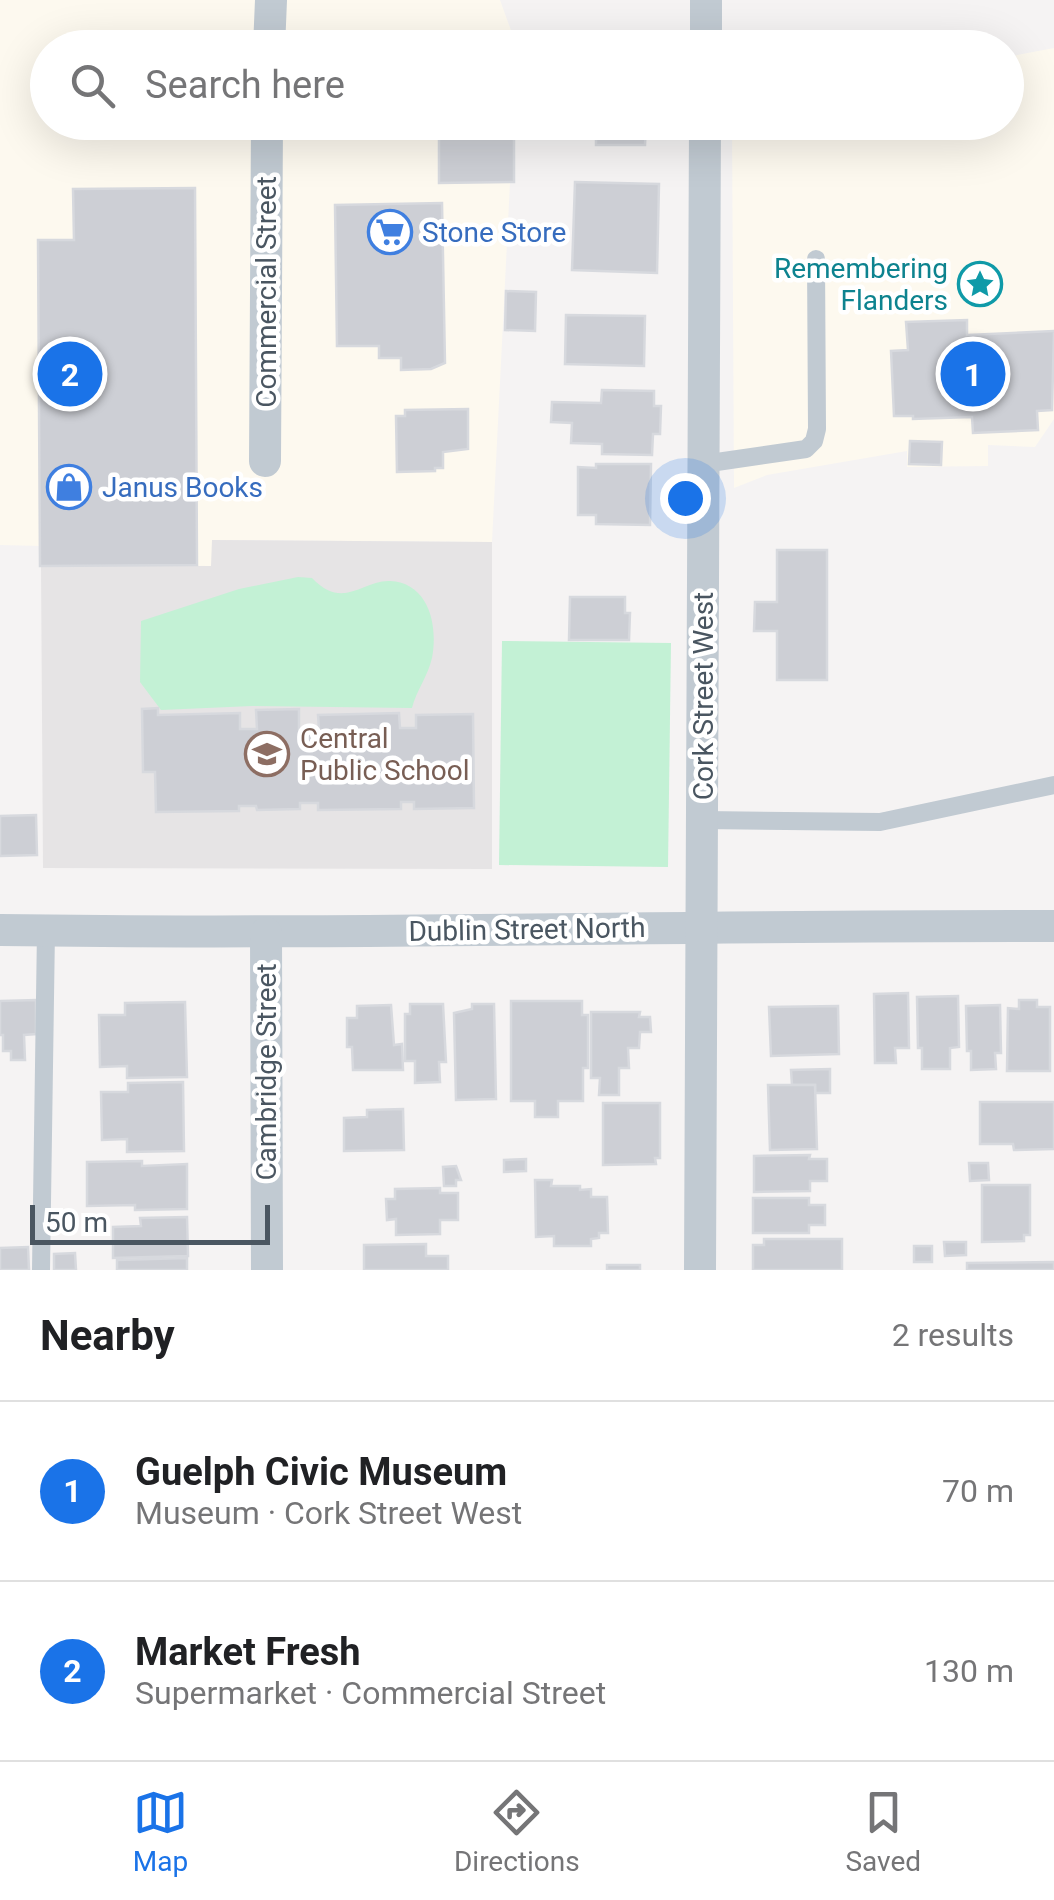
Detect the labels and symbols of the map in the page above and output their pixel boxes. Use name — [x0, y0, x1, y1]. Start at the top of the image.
street label: Commercial Street — [250, 176, 283, 408]
supermarket icon: Stone Store — [367, 209, 413, 255]
place label: Stone Store — [422, 216, 566, 249]
place label: Remembering Flanders — [774, 252, 948, 317]
place icon: Remembering Flanders — [957, 261, 1003, 307]
pin: 2 — [38, 336, 102, 412]
pin: 1 — [940, 336, 1006, 412]
shop icon: Janus Books — [46, 464, 92, 510]
place label: Janus Books — [102, 471, 263, 504]
your location — [660, 473, 711, 524]
street label: Cork Street West — [687, 592, 720, 800]
place label: Central Public School — [300, 722, 470, 787]
school or university icon: Central Public School — [244, 731, 290, 777]
street label: Dublin Street North — [408, 911, 646, 948]
street label: Cambridge Street — [250, 963, 283, 1181]
scale bar — [30, 1200, 270, 1244]

